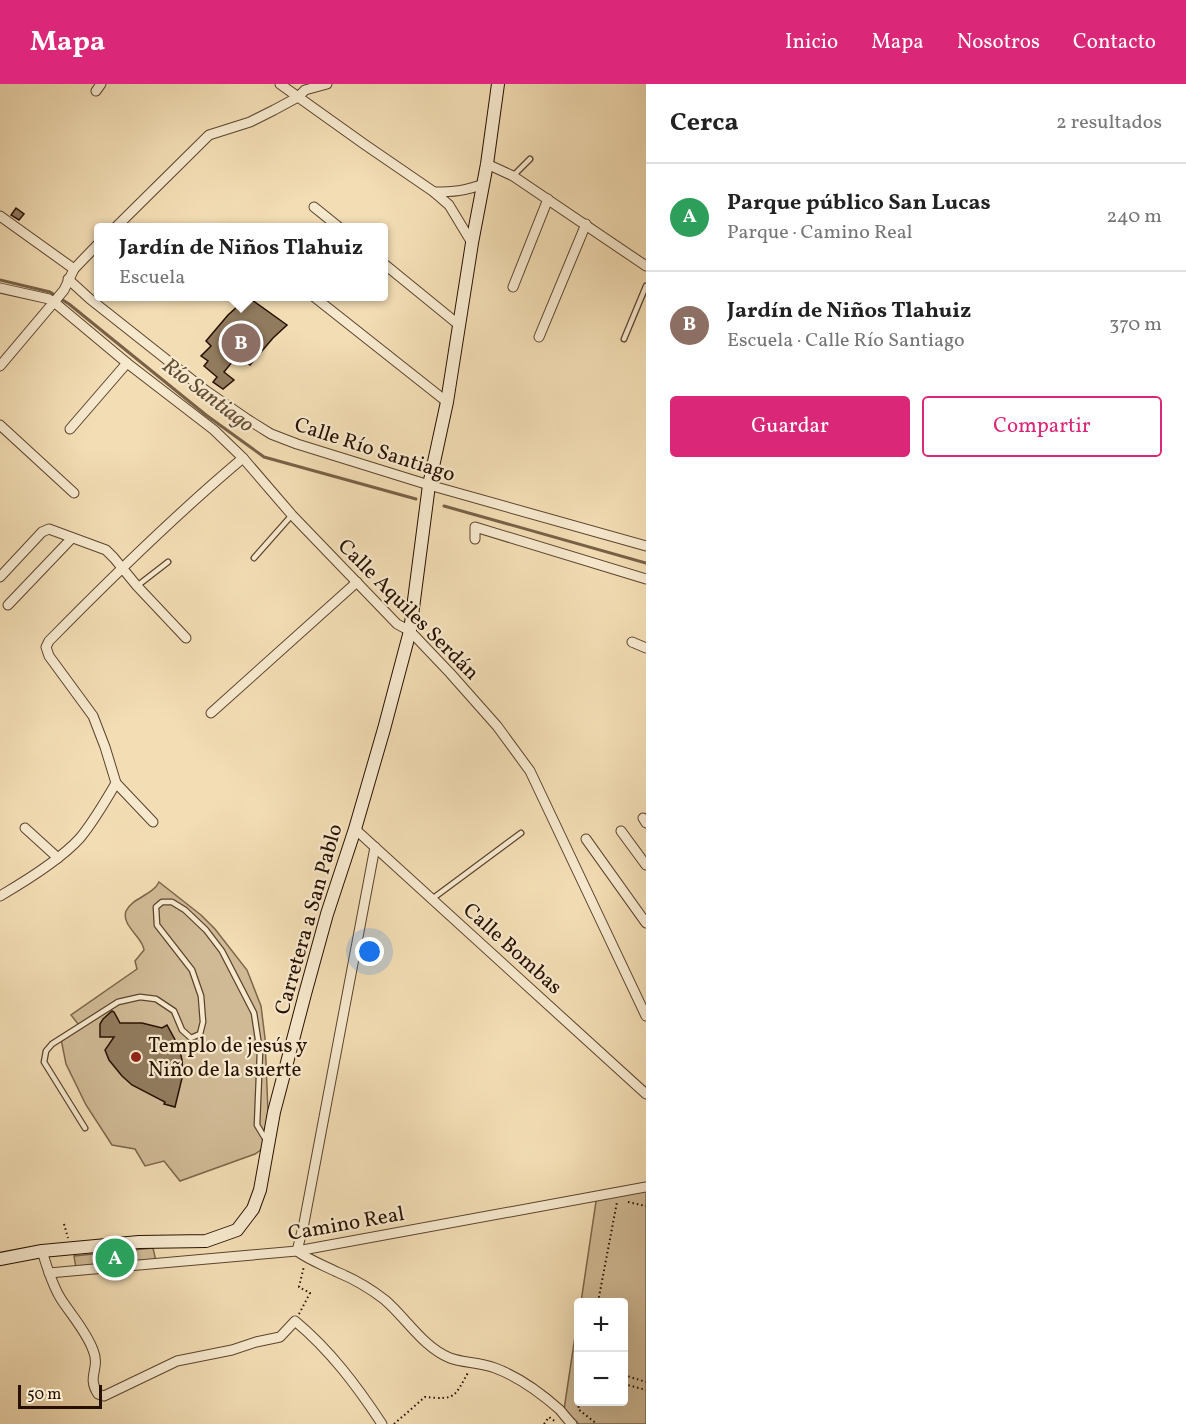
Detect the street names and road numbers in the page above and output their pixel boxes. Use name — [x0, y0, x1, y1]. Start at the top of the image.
street label: Calle Río Santiago — [290, 411, 459, 490]
street label: Calle Aquiles Serdán — [331, 533, 485, 687]
street label: Carretera a San Pablo — [268, 821, 351, 1018]
street label: Calle Bombas — [456, 897, 568, 1002]
street label: Camino Real — [286, 1200, 407, 1249]

